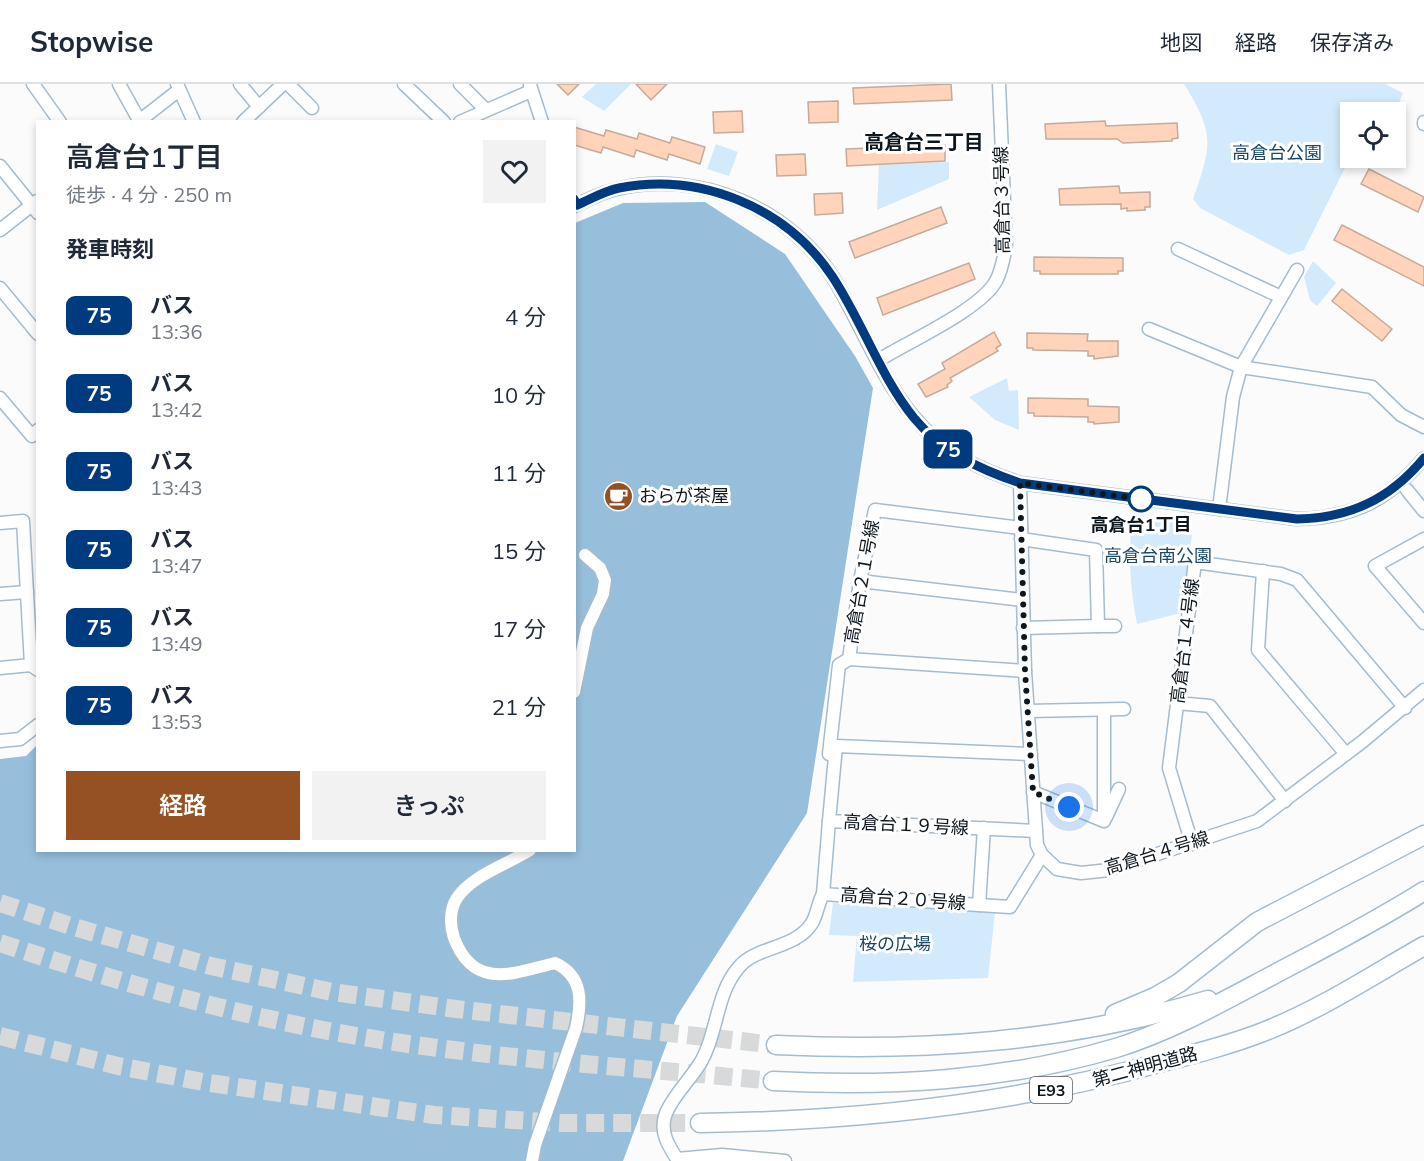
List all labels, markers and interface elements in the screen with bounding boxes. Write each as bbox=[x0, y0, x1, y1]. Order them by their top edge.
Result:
text: Stopwise bbox=[30, 24, 153, 59]
text: 地図 bbox=[1160, 29, 1202, 55]
text: 経路 bbox=[1235, 29, 1277, 55]
text: 保存済み bbox=[1310, 29, 1394, 55]
map controls bbox=[1340, 102, 1406, 168]
button: locate bbox=[1340, 102, 1406, 168]
district label: 高倉台三丁目 bbox=[864, 129, 984, 154]
text: 高倉台1丁目 bbox=[66, 139, 223, 174]
button: heart bbox=[483, 140, 546, 203]
park label: 高倉台公園 bbox=[1232, 141, 1322, 164]
street label: 高倉台３号線 bbox=[989, 146, 1014, 254]
text: 徒歩 · 4 分 · 250 m bbox=[66, 182, 232, 207]
text: 発車時刻 bbox=[66, 235, 154, 263]
text: バス bbox=[150, 291, 194, 319]
text: 75 bbox=[86, 302, 112, 328]
text: 4 分 bbox=[505, 303, 546, 331]
text: 13:36 bbox=[150, 319, 203, 344]
text: バス bbox=[150, 369, 194, 397]
text: 75 bbox=[86, 380, 112, 406]
text: 10 分 bbox=[492, 381, 546, 409]
text: 13:42 bbox=[150, 397, 203, 422]
line badge: 75 bbox=[921, 430, 975, 469]
text: 75 bbox=[935, 436, 961, 462]
text: バス bbox=[150, 447, 194, 475]
text: 75 bbox=[86, 458, 112, 484]
text: 11 分 bbox=[492, 459, 546, 487]
text: 13:43 bbox=[150, 475, 203, 500]
cafe icon: おらが茶屋 bbox=[602, 480, 634, 512]
place label: おらが茶屋 bbox=[639, 484, 729, 507]
marker: 高倉台1丁目 bbox=[1128, 486, 1154, 512]
place label: 高倉台1丁目 bbox=[1091, 513, 1191, 536]
street label: 高倉台２１号線 bbox=[839, 518, 884, 646]
text: バス bbox=[150, 525, 194, 553]
text: 75 bbox=[86, 536, 112, 562]
text: 15 分 bbox=[492, 537, 546, 565]
park label: 高倉台南公園 bbox=[1104, 544, 1212, 567]
text: 13:47 bbox=[150, 553, 203, 578]
street label: 高倉台１４号線 bbox=[1165, 577, 1204, 705]
text: バス bbox=[150, 603, 194, 631]
text: 75 bbox=[86, 614, 112, 640]
text: 17 分 bbox=[492, 615, 546, 643]
text: 13:49 bbox=[150, 631, 203, 656]
text: バス bbox=[150, 681, 194, 709]
text: 75 bbox=[86, 692, 112, 718]
text: 21 分 bbox=[492, 693, 546, 721]
text: 13:53 bbox=[150, 709, 203, 734]
button: 経路 bbox=[66, 771, 300, 840]
button: きっぷ bbox=[312, 771, 546, 840]
your location bbox=[1054, 792, 1084, 822]
street label: 高倉台１９号線 bbox=[843, 810, 970, 839]
street label: 高倉台４号線 bbox=[1102, 826, 1212, 879]
street label: 高倉台２０号線 bbox=[839, 883, 967, 914]
park label: 桜の広場 bbox=[859, 932, 931, 955]
street label: 第二神明道路 bbox=[1090, 1041, 1200, 1092]
road number: E93 bbox=[1030, 1077, 1072, 1103]

